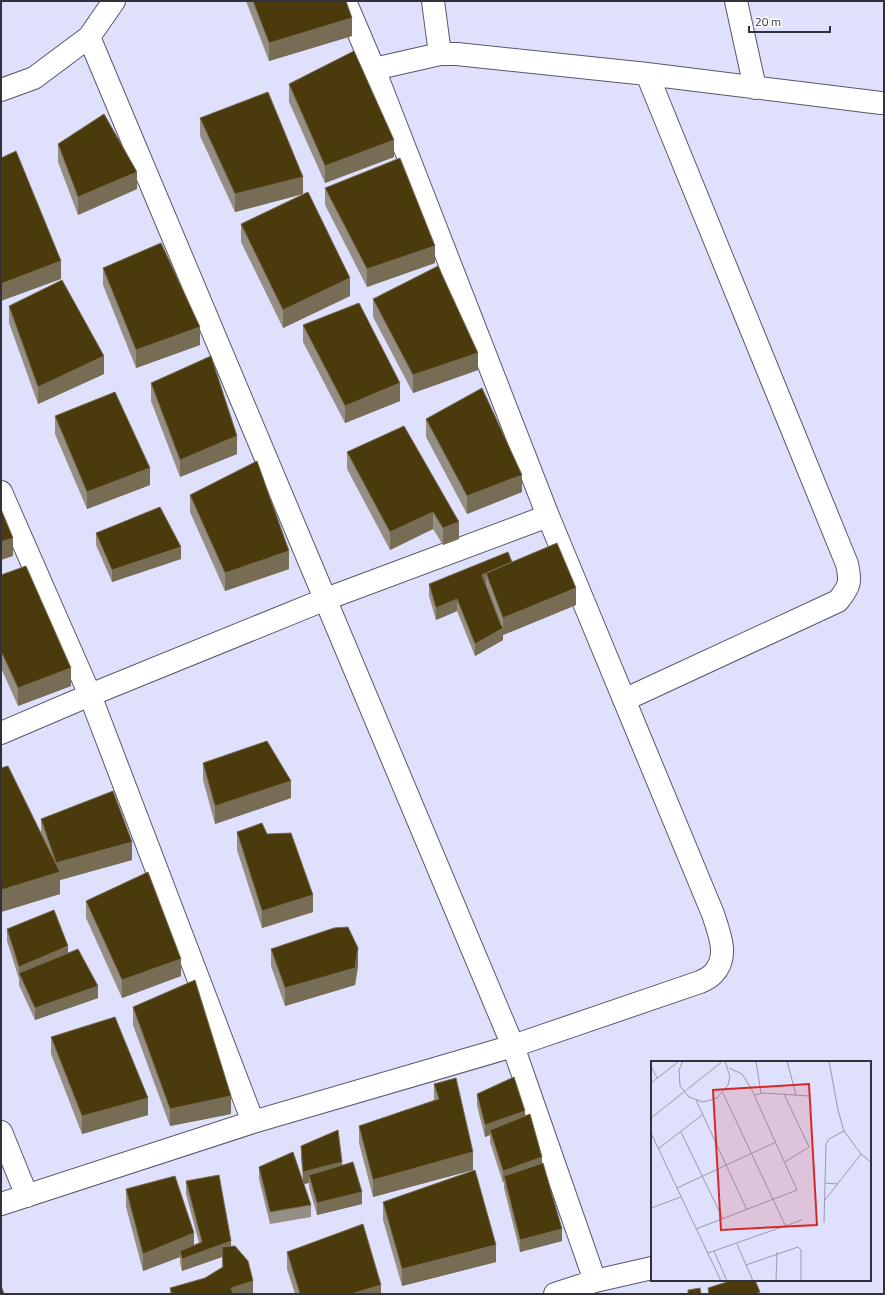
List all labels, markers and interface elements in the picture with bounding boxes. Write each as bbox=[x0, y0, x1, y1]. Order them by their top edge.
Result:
scale bar bbox=[749, 8, 830, 34]
text: 20 m bbox=[755, 12, 781, 31]
inset map bbox=[651, 1061, 871, 1281]

